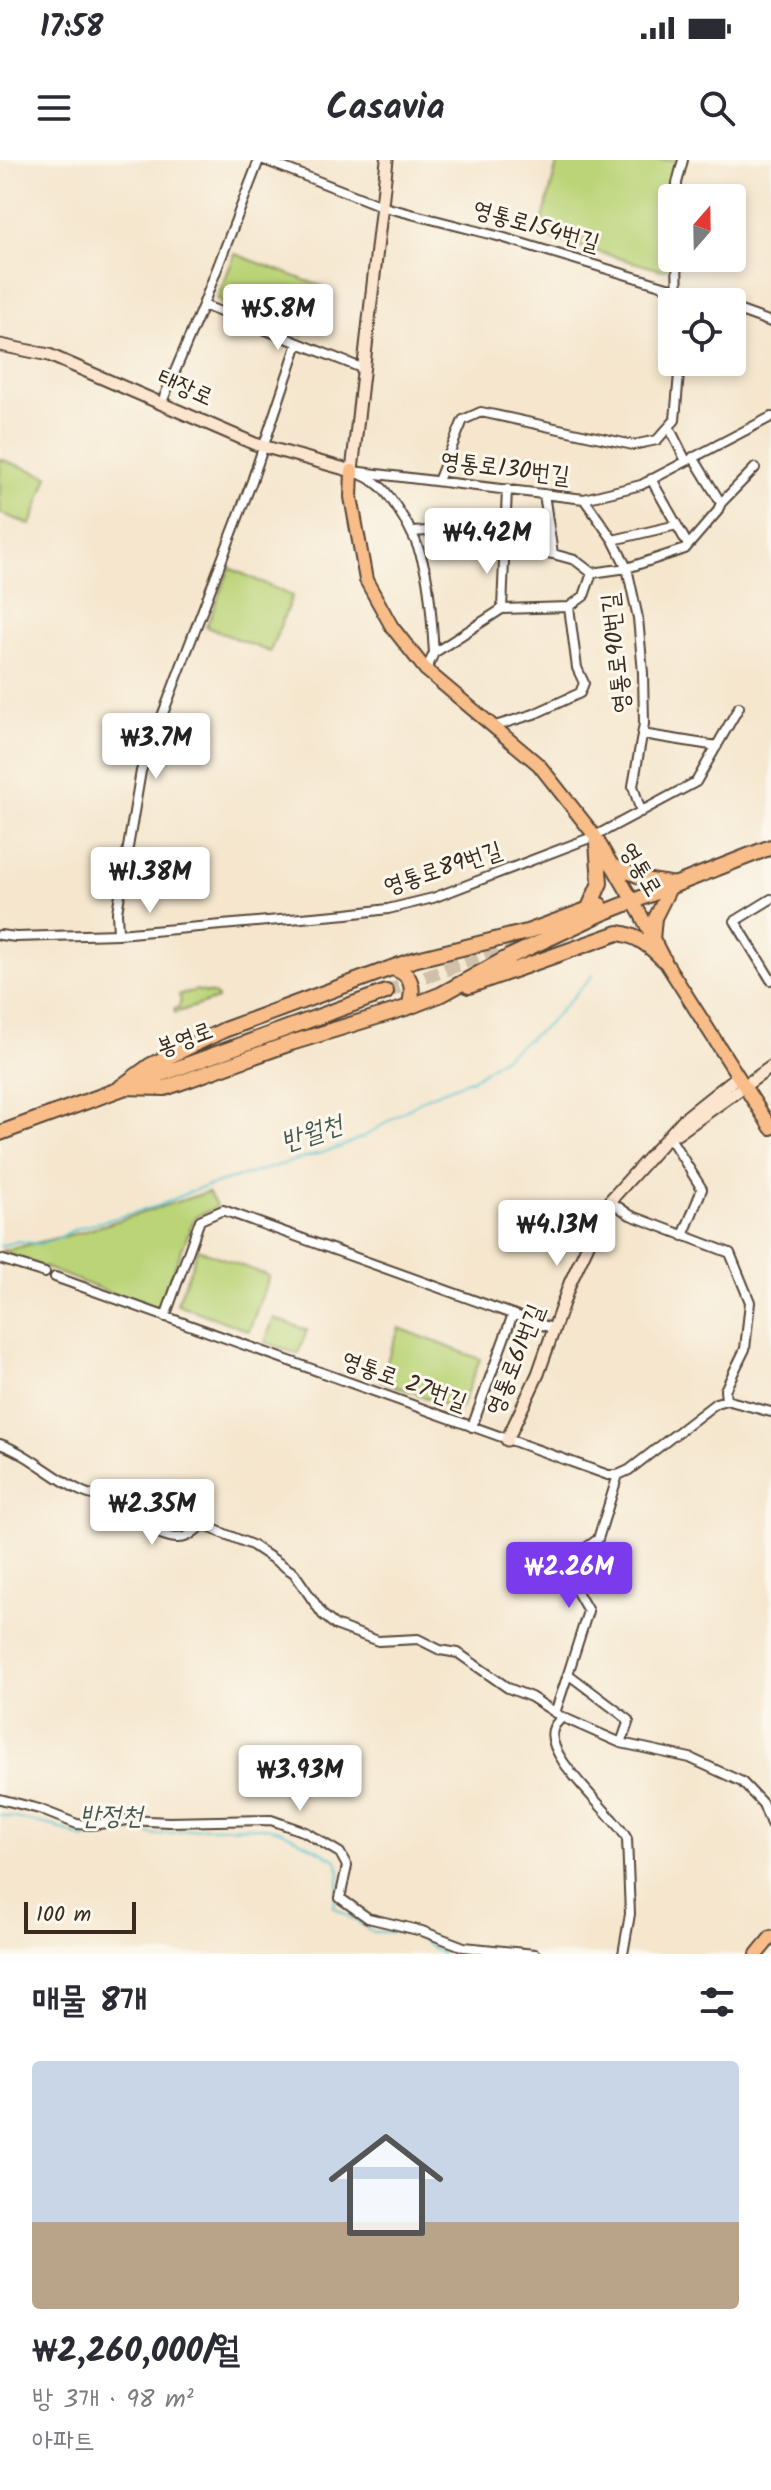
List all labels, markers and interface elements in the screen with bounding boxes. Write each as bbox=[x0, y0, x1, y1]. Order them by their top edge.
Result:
text: 17:58 bbox=[40, 4, 103, 52]
text: Casavia bbox=[326, 80, 445, 137]
icon: menu bbox=[32, 86, 76, 130]
icon: search bbox=[695, 86, 739, 130]
north arrow bbox=[658, 184, 746, 272]
map controls bbox=[658, 184, 746, 376]
street label: 영통로154번길 bbox=[468, 190, 604, 264]
pin: ₩5.8M bbox=[222, 284, 334, 352]
button: locate bbox=[658, 288, 746, 376]
text: ₩5.8M bbox=[241, 289, 315, 331]
street label: 태장로 bbox=[151, 358, 219, 418]
street label: 영통로130번길 bbox=[438, 442, 572, 496]
pin: ₩4.42M bbox=[422, 508, 552, 576]
text: ₩4.42M bbox=[443, 513, 531, 555]
street label: 영통로90번길 bbox=[591, 591, 643, 715]
pin: ₩3.7M bbox=[100, 713, 212, 781]
text: ₩3.7M bbox=[120, 718, 192, 760]
street label: 영통로89번길 bbox=[379, 831, 507, 907]
street label: 영통로 bbox=[608, 835, 672, 905]
pin: ₩1.38M bbox=[85, 847, 215, 915]
text: ₩1.38M bbox=[109, 852, 191, 894]
street label: 봉영로 bbox=[151, 1012, 219, 1068]
water label: 반월천 bbox=[276, 1103, 351, 1164]
pin: ₩4.13M bbox=[492, 1200, 622, 1268]
text: ₩4.13M bbox=[516, 1205, 598, 1247]
street label: 영통로61번길 bbox=[476, 1298, 556, 1422]
street label: 영통로 27번길 bbox=[336, 1341, 472, 1423]
pin: ₩2.35M bbox=[87, 1479, 217, 1547]
text: ₩2.35M bbox=[108, 1484, 196, 1526]
pin: ₩2.26M bbox=[504, 1542, 634, 1610]
text: ₩2.26M bbox=[524, 1547, 614, 1589]
pin: ₩3.93M bbox=[235, 1745, 365, 1813]
text: ₩3.93M bbox=[257, 1750, 343, 1792]
water label: 반정천 bbox=[80, 1796, 145, 1838]
scale bar bbox=[24, 1898, 136, 1934]
text: 100 m bbox=[36, 1898, 91, 1933]
text: 매물 8개 bbox=[32, 1975, 147, 2029]
icon: filters bbox=[695, 1980, 739, 2024]
icon: home bbox=[314, 2113, 458, 2257]
text: ₩2,260,000/월 bbox=[32, 2325, 240, 2379]
text: 방 3개 · 98 m² bbox=[32, 2379, 194, 2421]
text: 아파트 bbox=[32, 2421, 95, 2463]

